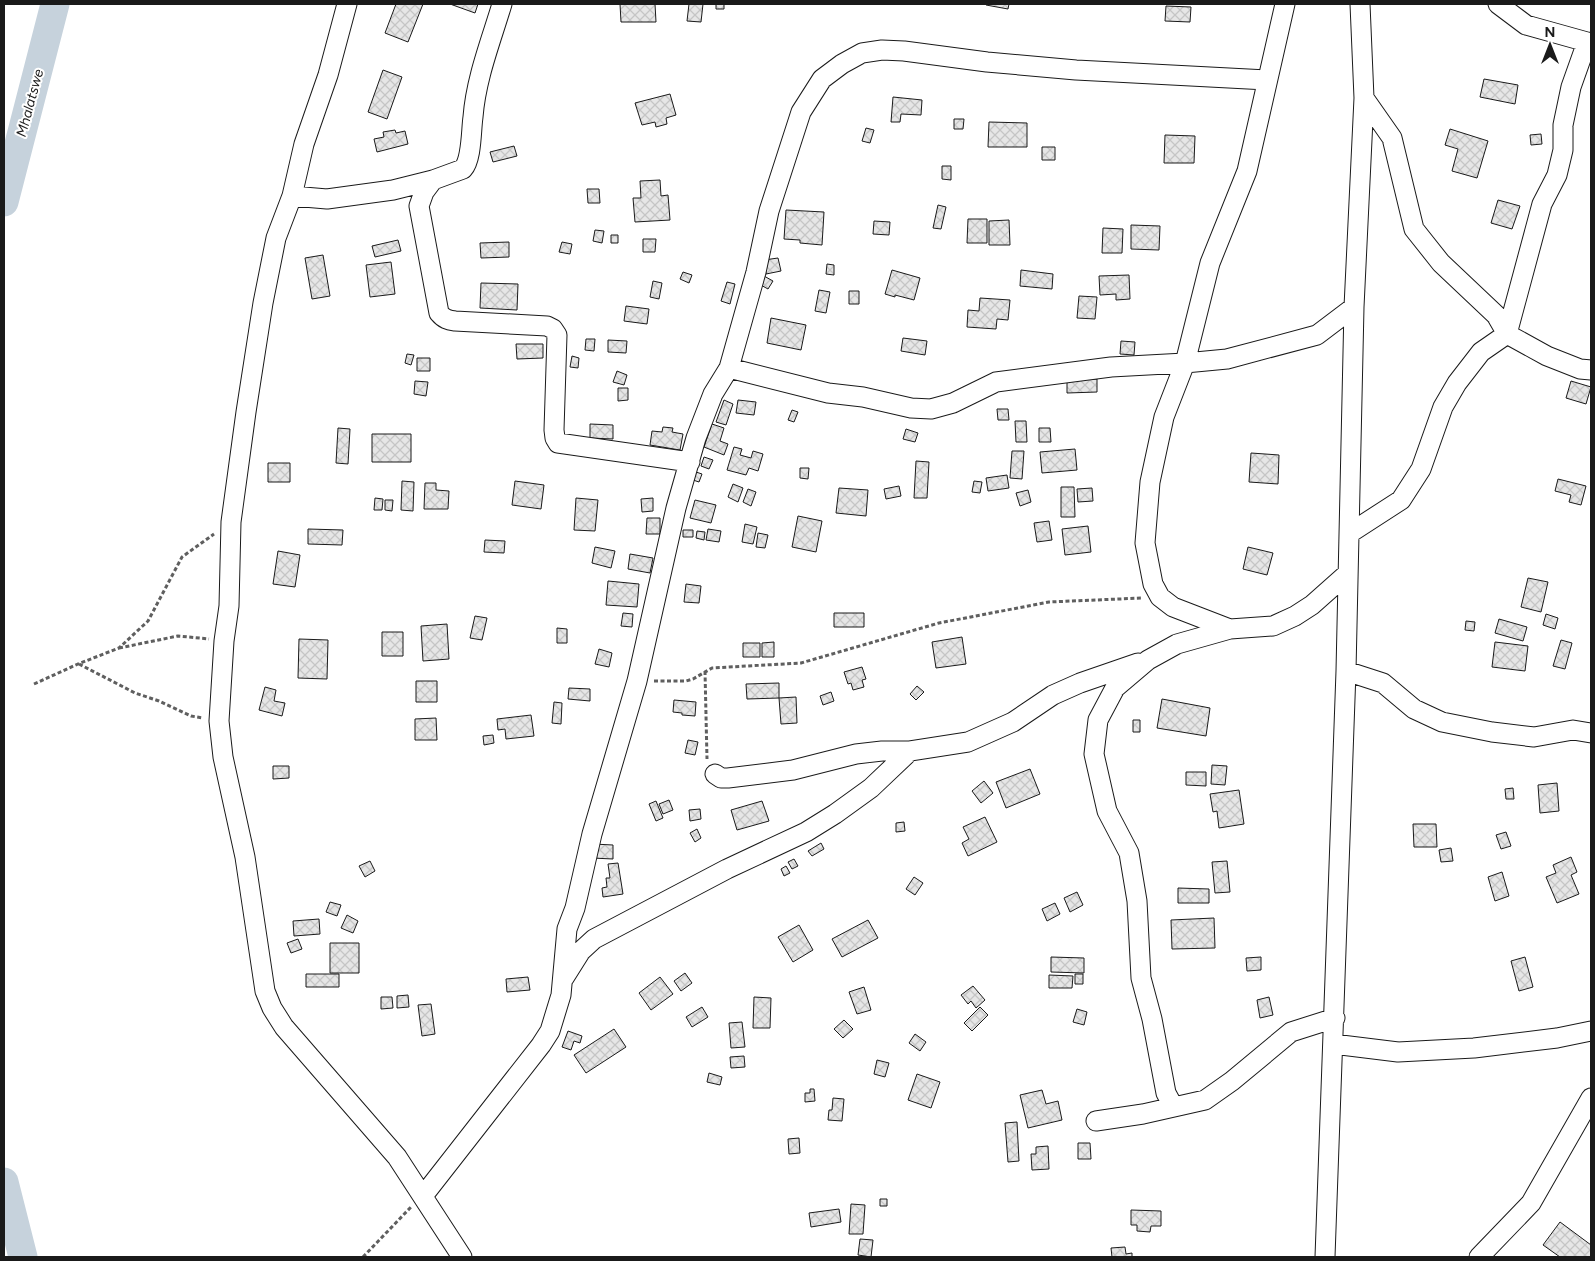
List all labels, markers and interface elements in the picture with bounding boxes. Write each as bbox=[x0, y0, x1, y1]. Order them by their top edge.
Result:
north arrow bbox=[1525, 20, 1575, 70]
text: N bbox=[1545, 24, 1555, 41]
water label: Mhalatswe bbox=[13, 67, 47, 139]

